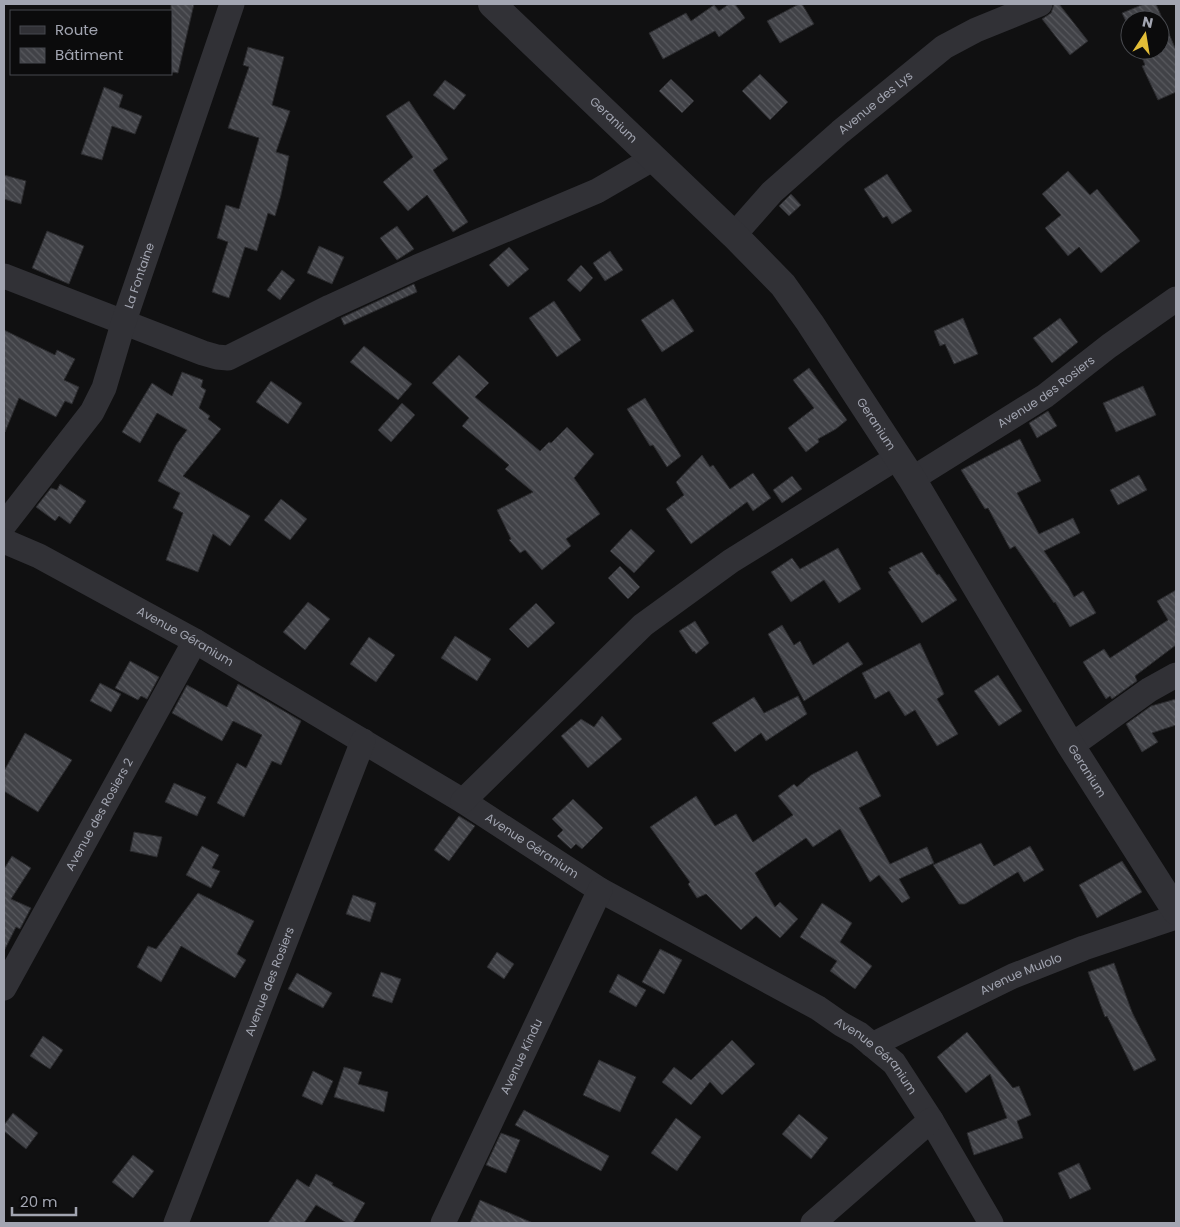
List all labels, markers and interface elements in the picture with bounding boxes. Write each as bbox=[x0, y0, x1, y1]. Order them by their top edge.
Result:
legend bbox=[10, 10, 172, 75]
north arrow bbox=[1120, 10, 1170, 60]
text: N bbox=[1140, 11, 1155, 33]
text: Route bbox=[55, 19, 98, 40]
text: Bâtiment bbox=[55, 44, 123, 65]
street label: Avenue des Lys bbox=[834, 67, 916, 138]
street label: Geranium bbox=[586, 93, 641, 147]
street label: La Fontaine bbox=[120, 240, 158, 311]
street label: Avenue des Rosiers bbox=[994, 351, 1098, 432]
street label: Geranium bbox=[853, 394, 900, 454]
street label: Avenue Géranium bbox=[134, 602, 237, 670]
street label: Geranium bbox=[1064, 741, 1111, 801]
street label: Avenue des Rosiers 2 bbox=[61, 755, 137, 874]
street label: Avenue Géranium bbox=[482, 809, 582, 882]
street label: Avenue des Rosiers bbox=[240, 924, 298, 1038]
street label: Avenue Mulolo bbox=[977, 948, 1064, 999]
street label: Avenue Géranium bbox=[831, 1013, 921, 1098]
street label: Avenue Kindu bbox=[496, 1016, 546, 1097]
scale bar bbox=[12, 1184, 76, 1216]
text: 20 m bbox=[20, 1191, 58, 1212]

